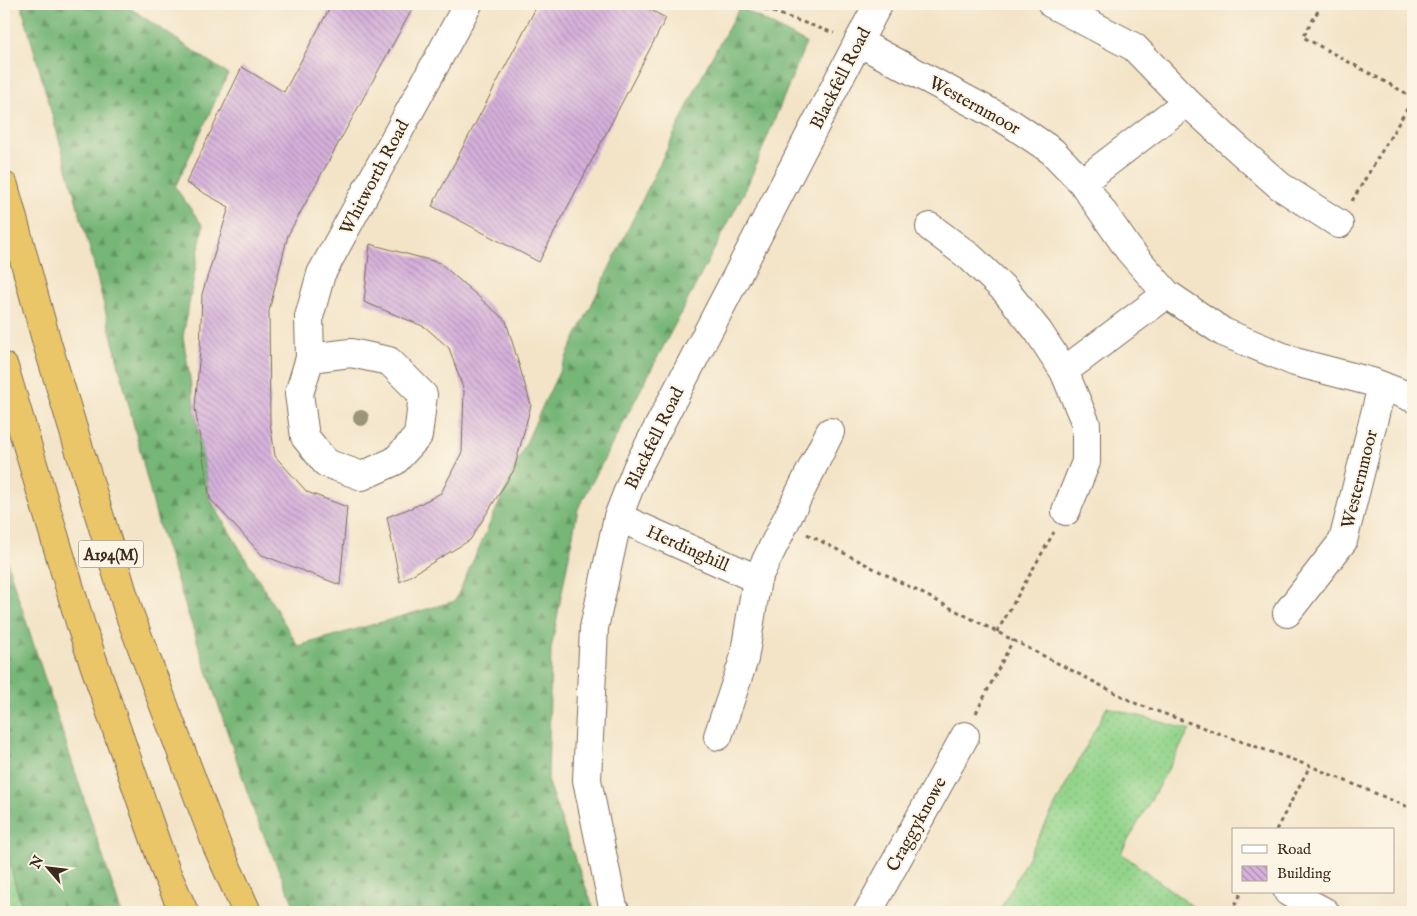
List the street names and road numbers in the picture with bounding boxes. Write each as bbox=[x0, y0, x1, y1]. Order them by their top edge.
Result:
street label: Blackfell Road bbox=[806, 24, 877, 133]
street label: Westernmoor bbox=[924, 72, 1024, 141]
street label: Whitworth Road bbox=[335, 116, 415, 239]
street label: Blackfell Road bbox=[621, 383, 690, 494]
street label: Westernmoor bbox=[1337, 427, 1384, 531]
street label: Herdinghill bbox=[642, 521, 732, 578]
road number: A194(M) bbox=[78, 540, 144, 568]
street label: Craggyknowe bbox=[882, 773, 953, 876]

